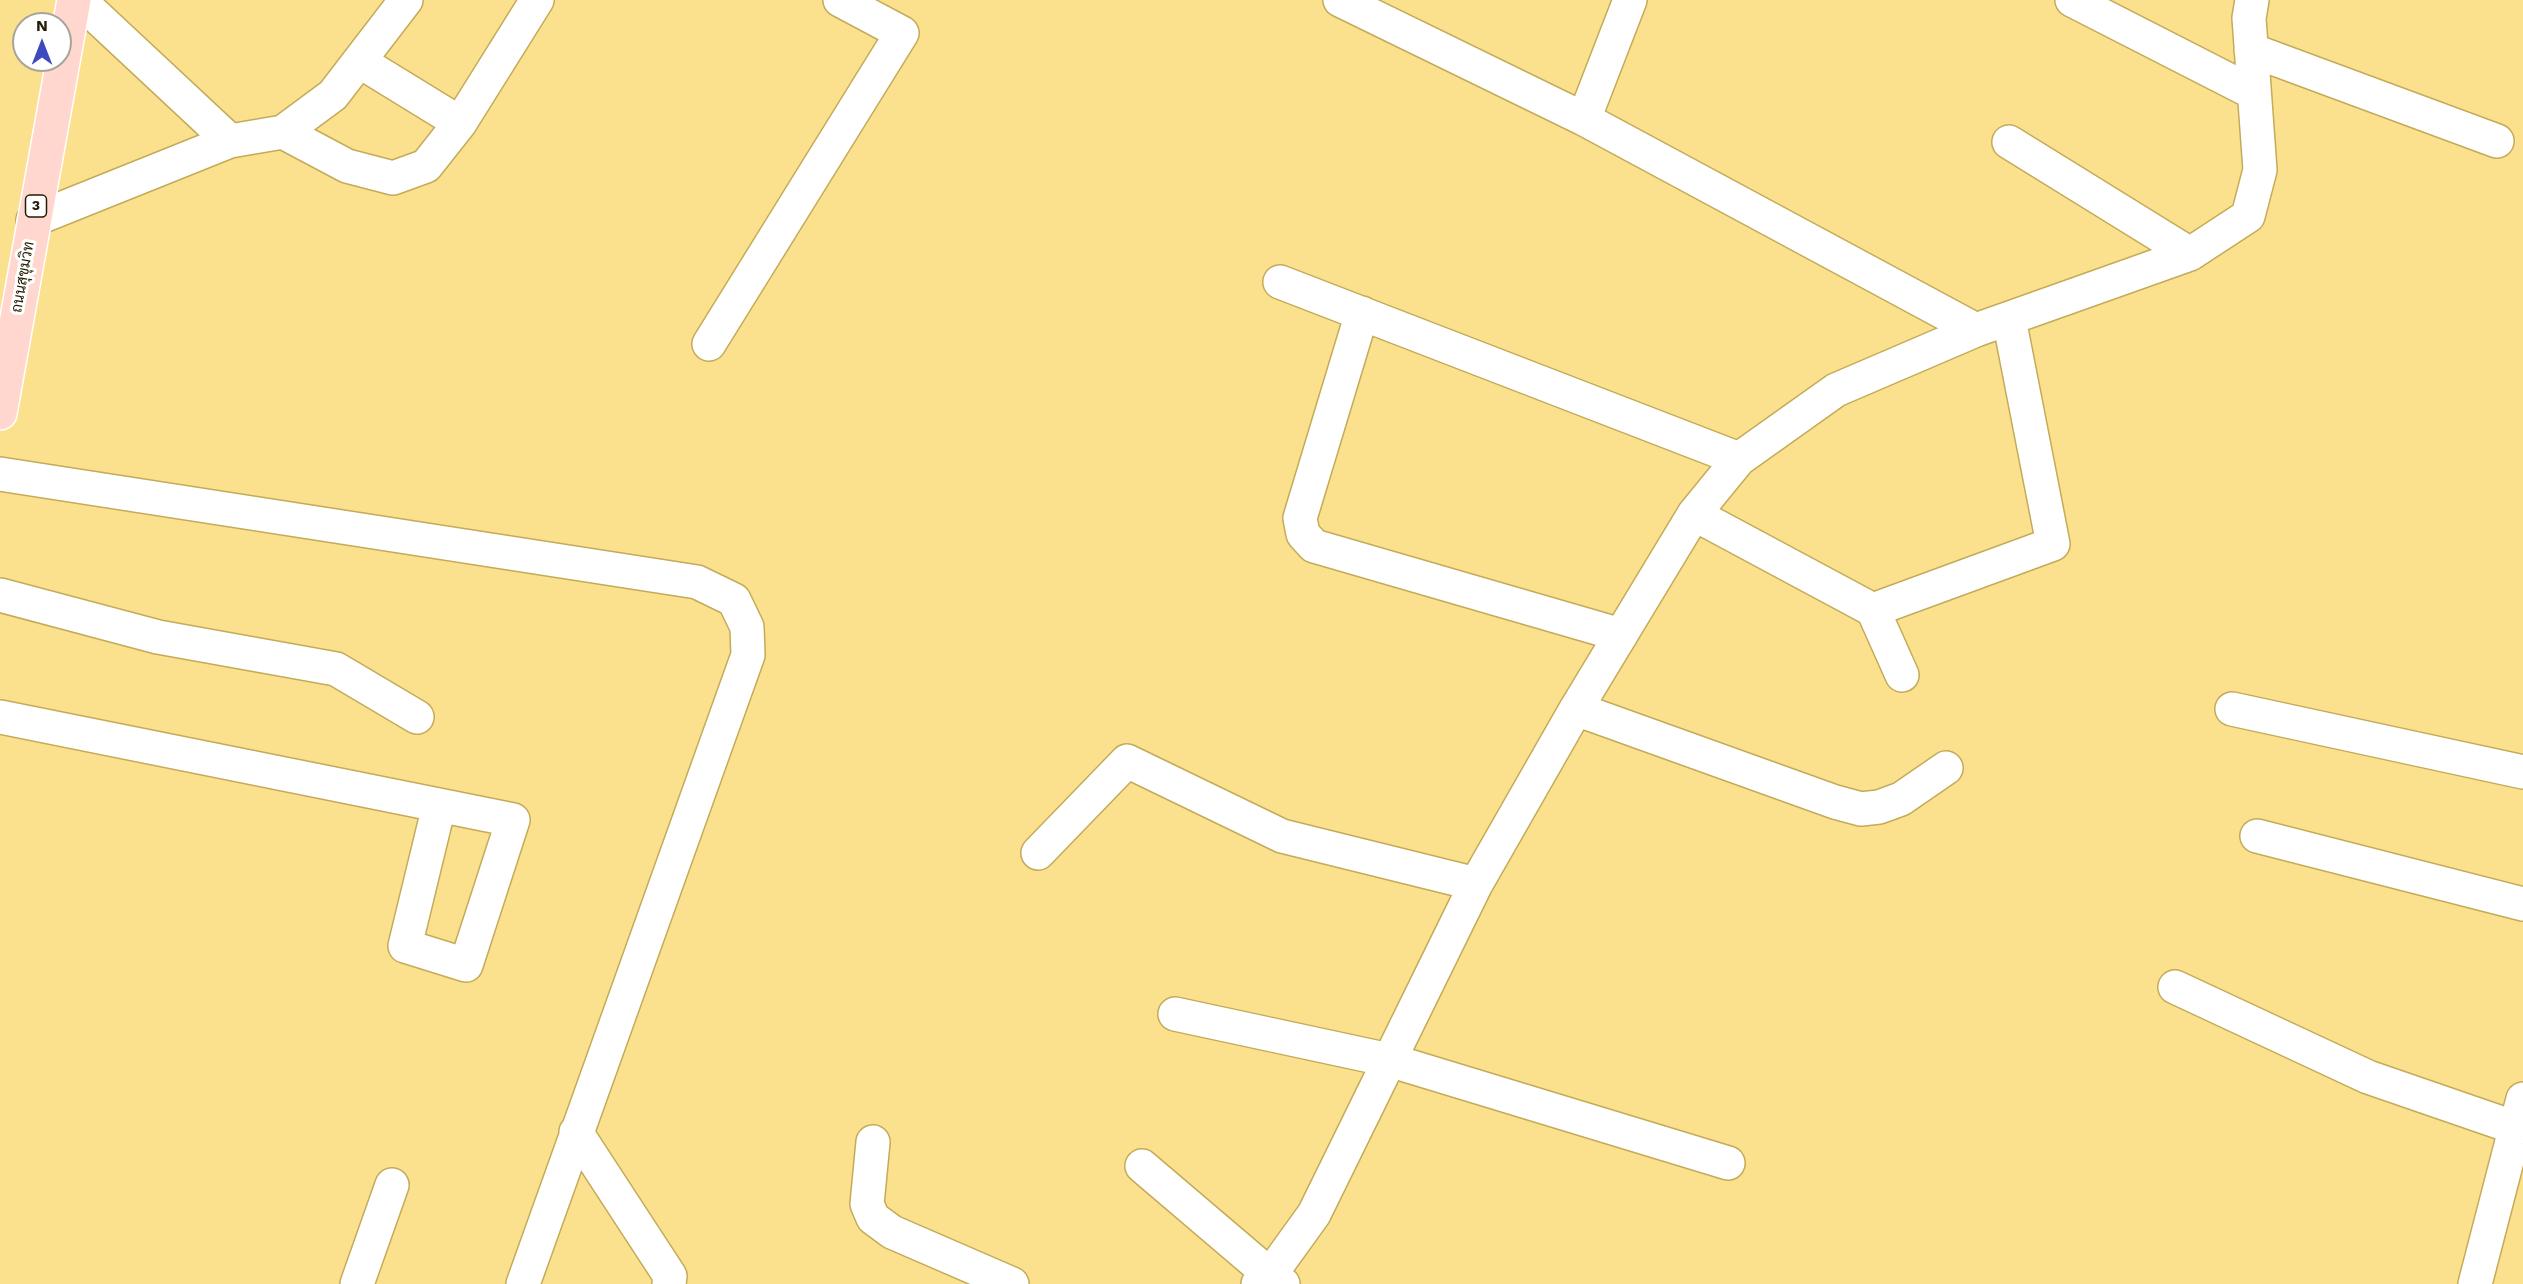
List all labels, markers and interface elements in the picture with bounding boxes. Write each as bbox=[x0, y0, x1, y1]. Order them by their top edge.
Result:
north arrow bbox=[12, 12, 72, 72]
text: N bbox=[36, 16, 48, 35]
road number: 3 bbox=[26, 195, 46, 217]
street label: ถนนสุขุมวิท bbox=[8, 240, 38, 314]

